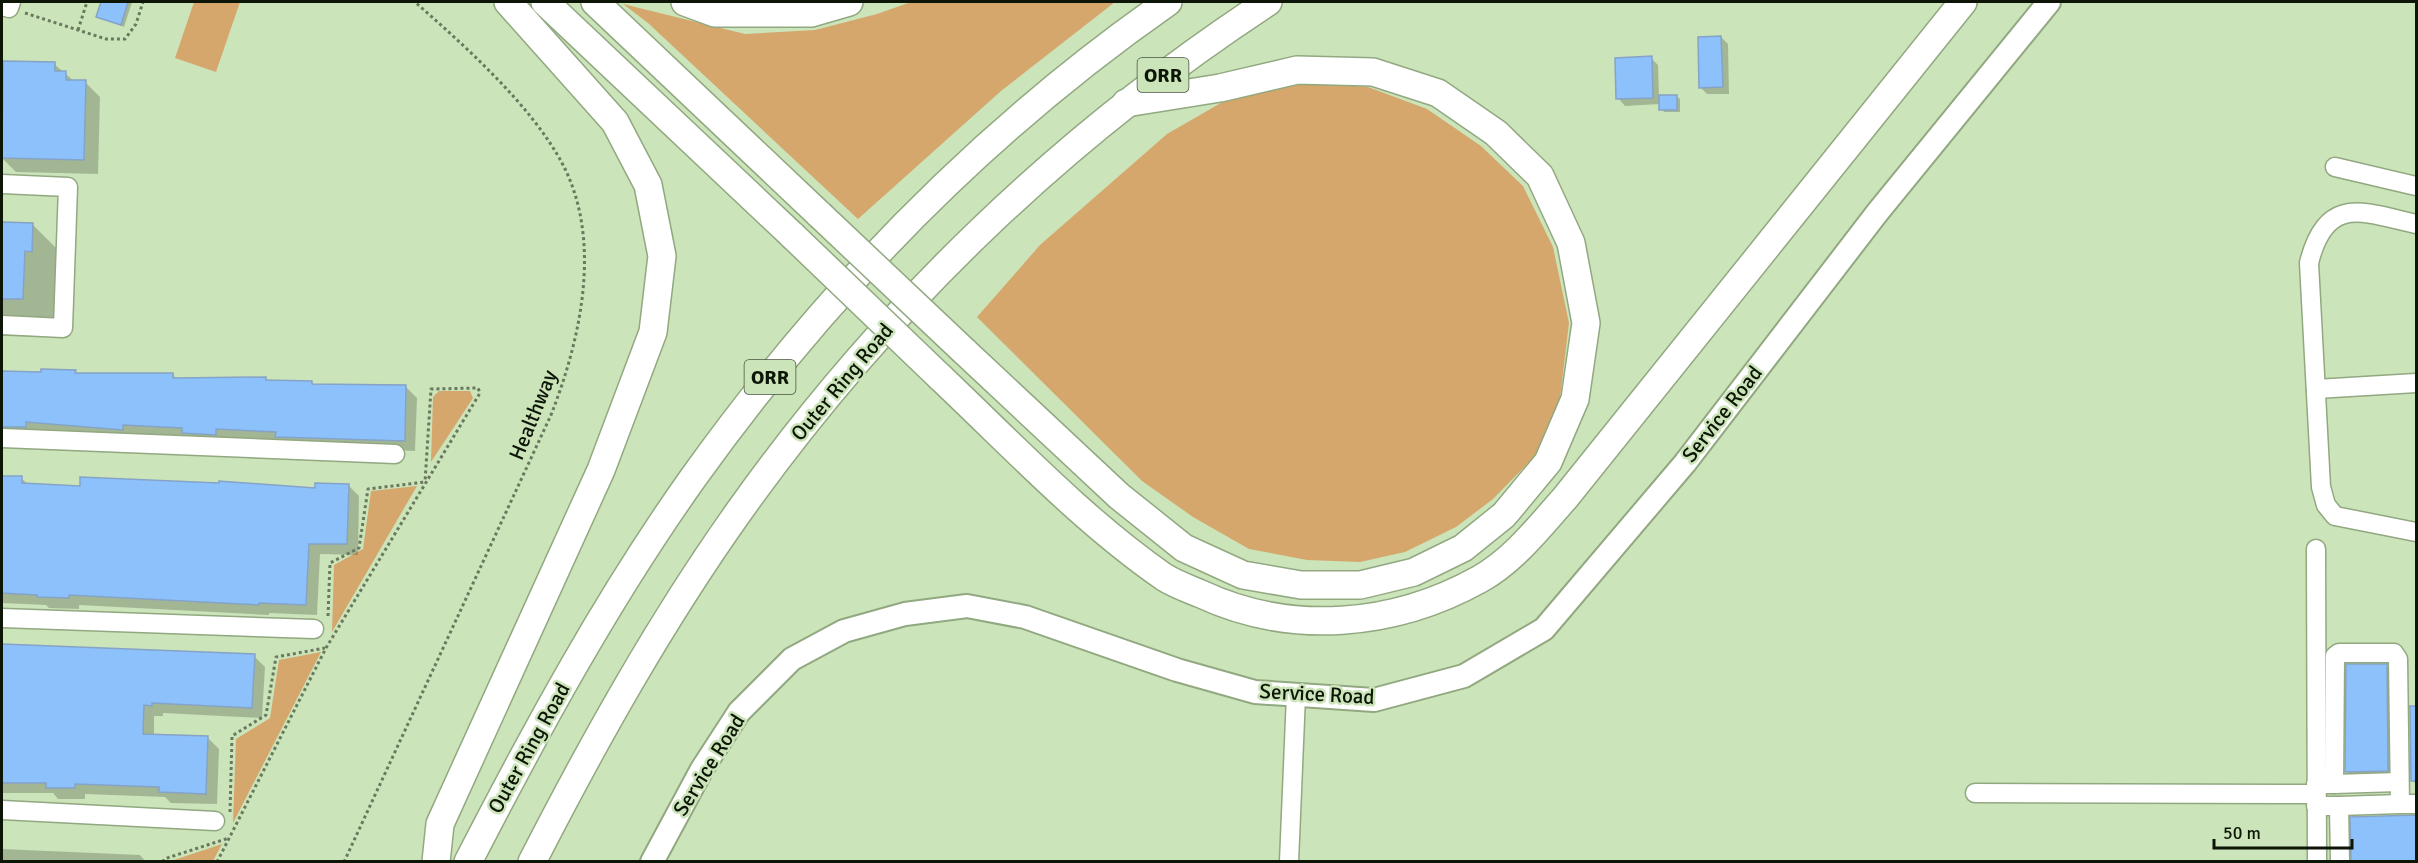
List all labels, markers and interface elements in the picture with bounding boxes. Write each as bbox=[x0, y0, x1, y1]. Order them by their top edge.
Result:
road number: ORR bbox=[1138, 58, 1188, 92]
street label: Outer Ring Road bbox=[785, 318, 899, 446]
road number: ORR bbox=[744, 360, 796, 394]
street label: Service Road bbox=[1676, 361, 1768, 467]
street label: Healthway bbox=[503, 366, 563, 464]
street label: Outer Ring Road bbox=[482, 678, 576, 818]
street label: Service Road bbox=[1259, 678, 1375, 710]
street label: Service Road bbox=[667, 709, 751, 821]
scale bar bbox=[2214, 812, 2352, 850]
text: 50 m bbox=[2223, 822, 2261, 844]

